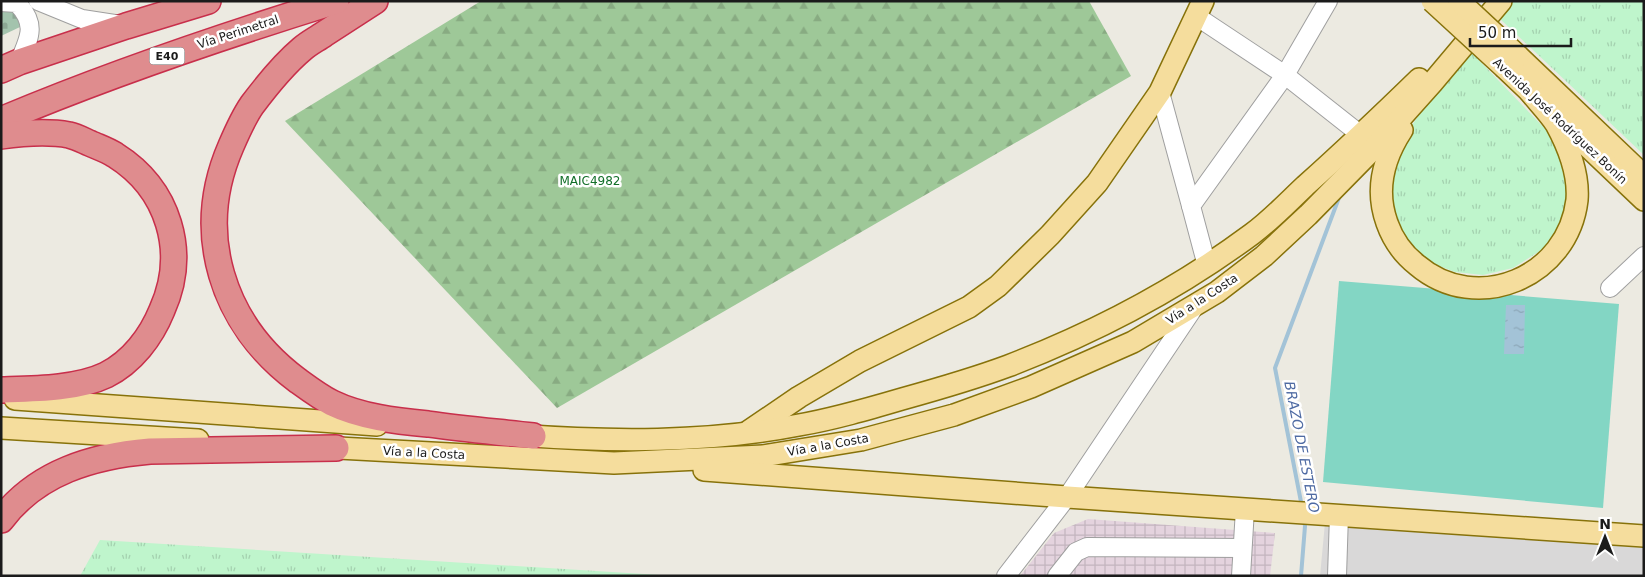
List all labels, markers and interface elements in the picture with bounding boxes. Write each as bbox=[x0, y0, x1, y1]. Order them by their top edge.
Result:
street label: Vía Perimetral bbox=[196, 12, 280, 52]
scale bar bbox=[1470, 15, 1571, 47]
text: 50 m bbox=[1478, 24, 1516, 42]
road number: E40 bbox=[150, 48, 184, 64]
street label: Avenida José Rodríguez Bonín bbox=[1490, 55, 1630, 187]
park label: MAIC4982 bbox=[559, 174, 621, 188]
street label: Vía a la Costa bbox=[1164, 271, 1240, 327]
water label: BRAZO DE ESTERO bbox=[1281, 380, 1323, 514]
street label: Vía a la Costa bbox=[786, 431, 870, 459]
street label: Vía a la Costa bbox=[382, 444, 466, 462]
north arrow bbox=[1580, 512, 1630, 562]
text: N bbox=[1599, 516, 1611, 532]

